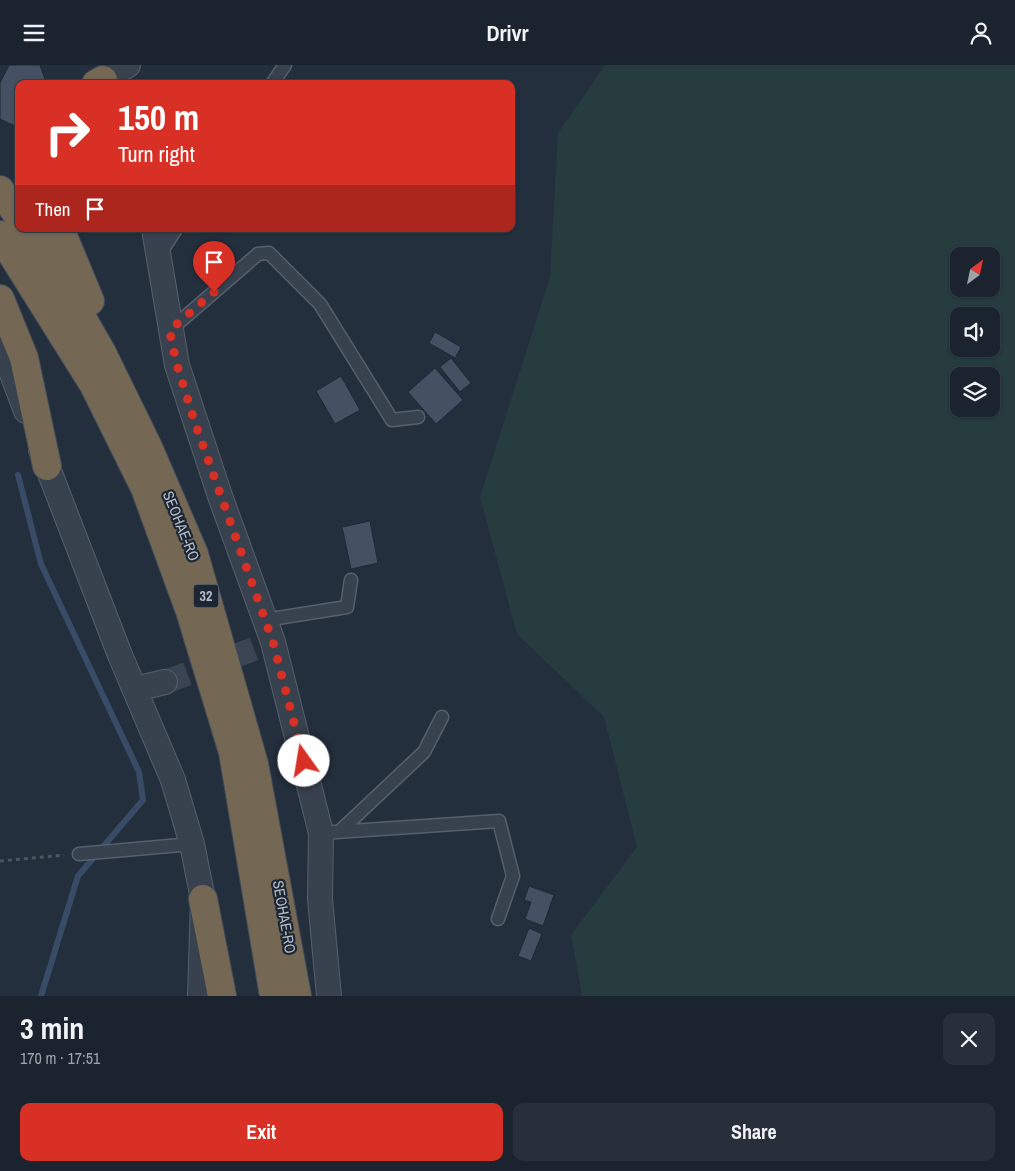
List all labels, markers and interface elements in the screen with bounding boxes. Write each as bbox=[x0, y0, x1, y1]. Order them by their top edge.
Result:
text: Drivr bbox=[486, 18, 529, 48]
icon: menu bbox=[20, 19, 48, 47]
icon: person bbox=[967, 19, 995, 47]
text: 150 m bbox=[118, 94, 199, 141]
icon: right bbox=[35, 100, 100, 165]
text: Turn right bbox=[118, 139, 195, 169]
icon: arrive bbox=[81, 195, 109, 223]
text: Then bbox=[35, 196, 71, 222]
pin bbox=[193, 241, 235, 292]
north arrow bbox=[950, 247, 1000, 297]
map controls bbox=[950, 247, 1000, 417]
icon: arrive bbox=[200, 248, 228, 276]
button: sound bbox=[950, 307, 1000, 357]
button: layers bbox=[950, 367, 1000, 417]
street label: SEOHAE-RO bbox=[158, 488, 205, 564]
road number: 32 bbox=[194, 585, 218, 607]
position arrow bbox=[277, 734, 329, 786]
street label: SEOHAE-RO bbox=[268, 879, 301, 955]
text: 3 min bbox=[20, 1008, 84, 1048]
button: close bbox=[943, 1013, 995, 1065]
text: 170 m · 17:51 bbox=[20, 1047, 100, 1069]
button: Exit bbox=[20, 1103, 503, 1161]
button: Share bbox=[513, 1103, 995, 1161]

